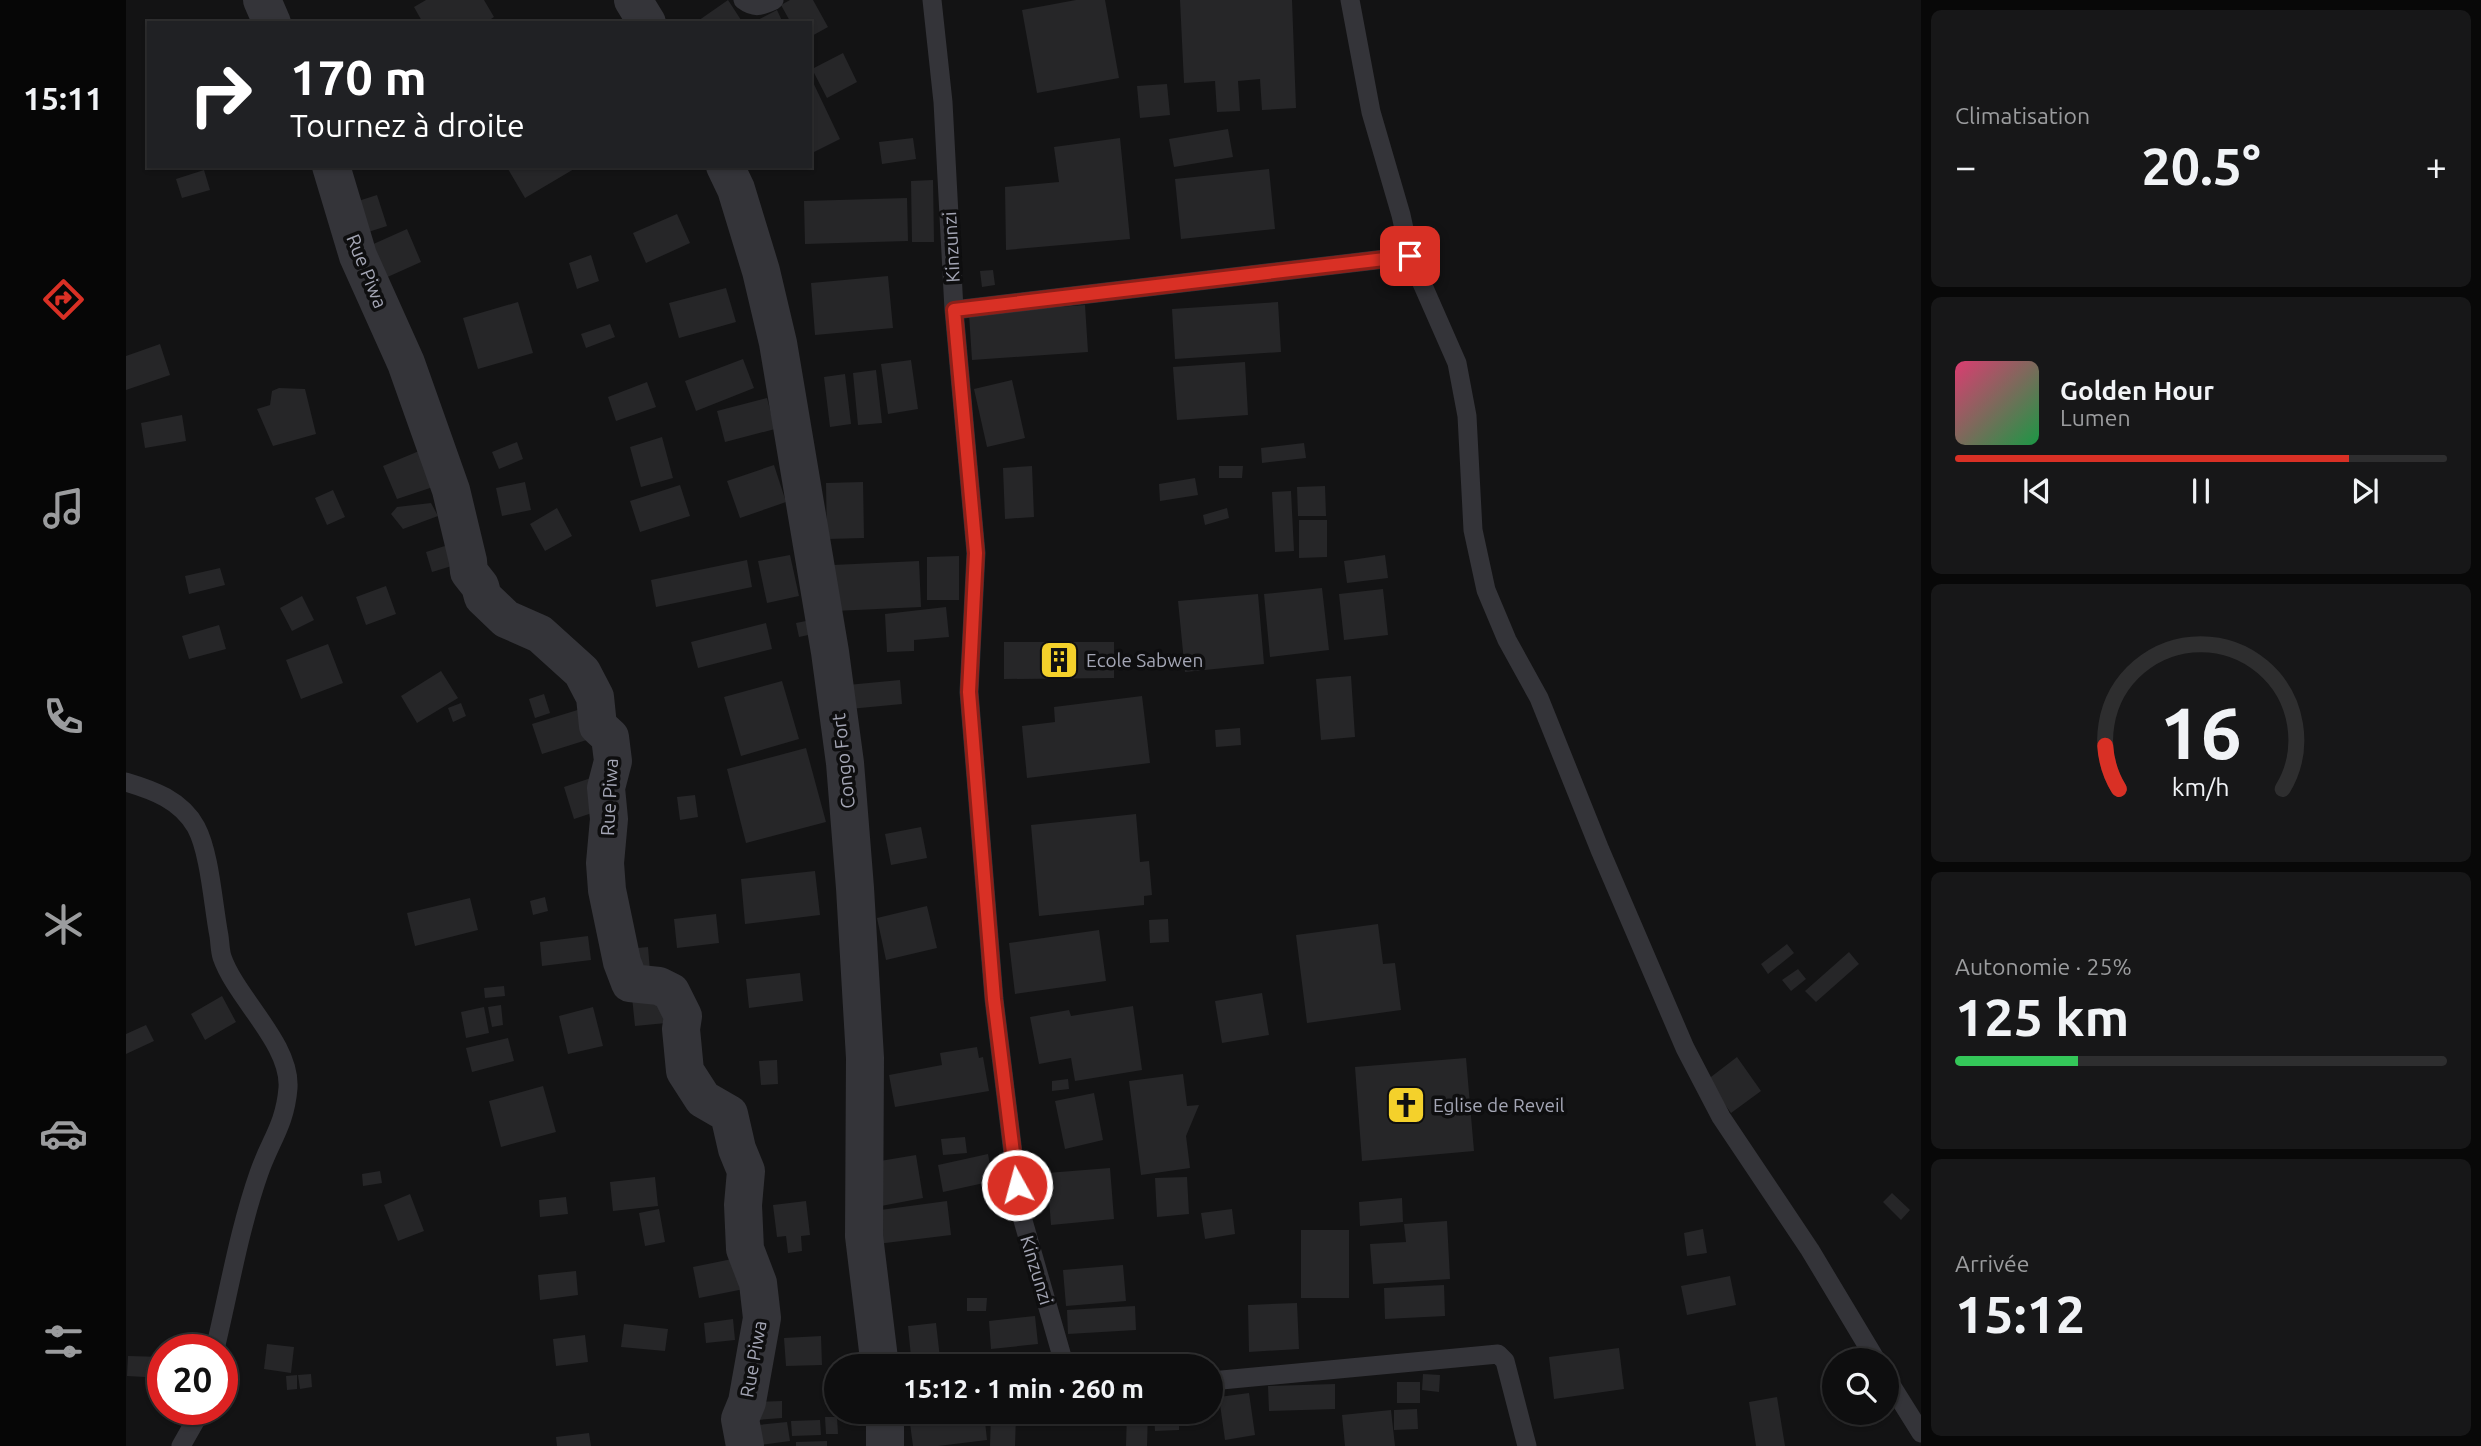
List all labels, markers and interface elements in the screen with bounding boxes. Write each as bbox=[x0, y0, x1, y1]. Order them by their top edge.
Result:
icon: right bbox=[175, 49, 266, 140]
text: 170 m bbox=[290, 49, 427, 104]
text: 15:11 bbox=[23, 80, 103, 116]
text: Climatisation bbox=[1955, 103, 2090, 128]
text: Tournez à droite bbox=[290, 107, 525, 143]
text: 20.5° bbox=[2141, 137, 2261, 195]
text: − bbox=[1955, 145, 1976, 187]
text: + bbox=[2426, 145, 2447, 187]
street label: Kinzunzi bbox=[938, 211, 964, 283]
pin bbox=[1380, 226, 1440, 286]
street label: Rue Piwa bbox=[342, 231, 392, 311]
icon: arrive bbox=[1391, 237, 1429, 275]
icon: directions bbox=[39, 275, 88, 324]
text: Golden Hour bbox=[2060, 376, 2214, 405]
text: Lumen bbox=[2060, 405, 2131, 430]
icon: previous bbox=[2018, 472, 2056, 510]
icon: pause bbox=[2182, 472, 2220, 510]
icon: next bbox=[2346, 472, 2384, 510]
icon: music bbox=[39, 484, 88, 533]
building icon: Ecole Sabwen bbox=[1038, 639, 1080, 681]
place label: Ecole Sabwen bbox=[1086, 649, 1203, 671]
text: 16 bbox=[2160, 691, 2242, 773]
icon: phone bbox=[39, 692, 88, 741]
street label: Congo Fort bbox=[827, 712, 859, 810]
street label: Rue Piwa bbox=[596, 757, 622, 837]
text: km/h bbox=[2172, 773, 2230, 801]
icon: climate bbox=[39, 900, 88, 949]
text: Autonomie · 25% bbox=[1955, 954, 2132, 979]
text: 125 km bbox=[1955, 988, 2129, 1046]
church icon: Eglise de Reveil bbox=[1385, 1084, 1427, 1126]
place label: Eglise de Reveil bbox=[1433, 1094, 1565, 1116]
icon: car bbox=[39, 1109, 88, 1158]
position arrow bbox=[980, 1148, 1054, 1222]
street label: Kinzunzi bbox=[1016, 1233, 1058, 1307]
text: Arrivée bbox=[1955, 1251, 2030, 1276]
text: 15:12 bbox=[1955, 1285, 2085, 1343]
icon: filters bbox=[39, 1317, 88, 1366]
street label: Rue Piwa bbox=[735, 1319, 771, 1399]
speed limit sign: 20 bbox=[147, 1334, 238, 1425]
map controls bbox=[1822, 1348, 1899, 1425]
button: search bbox=[1822, 1348, 1899, 1425]
text: 15:12 · 1 min · 260 m bbox=[903, 1374, 1144, 1403]

